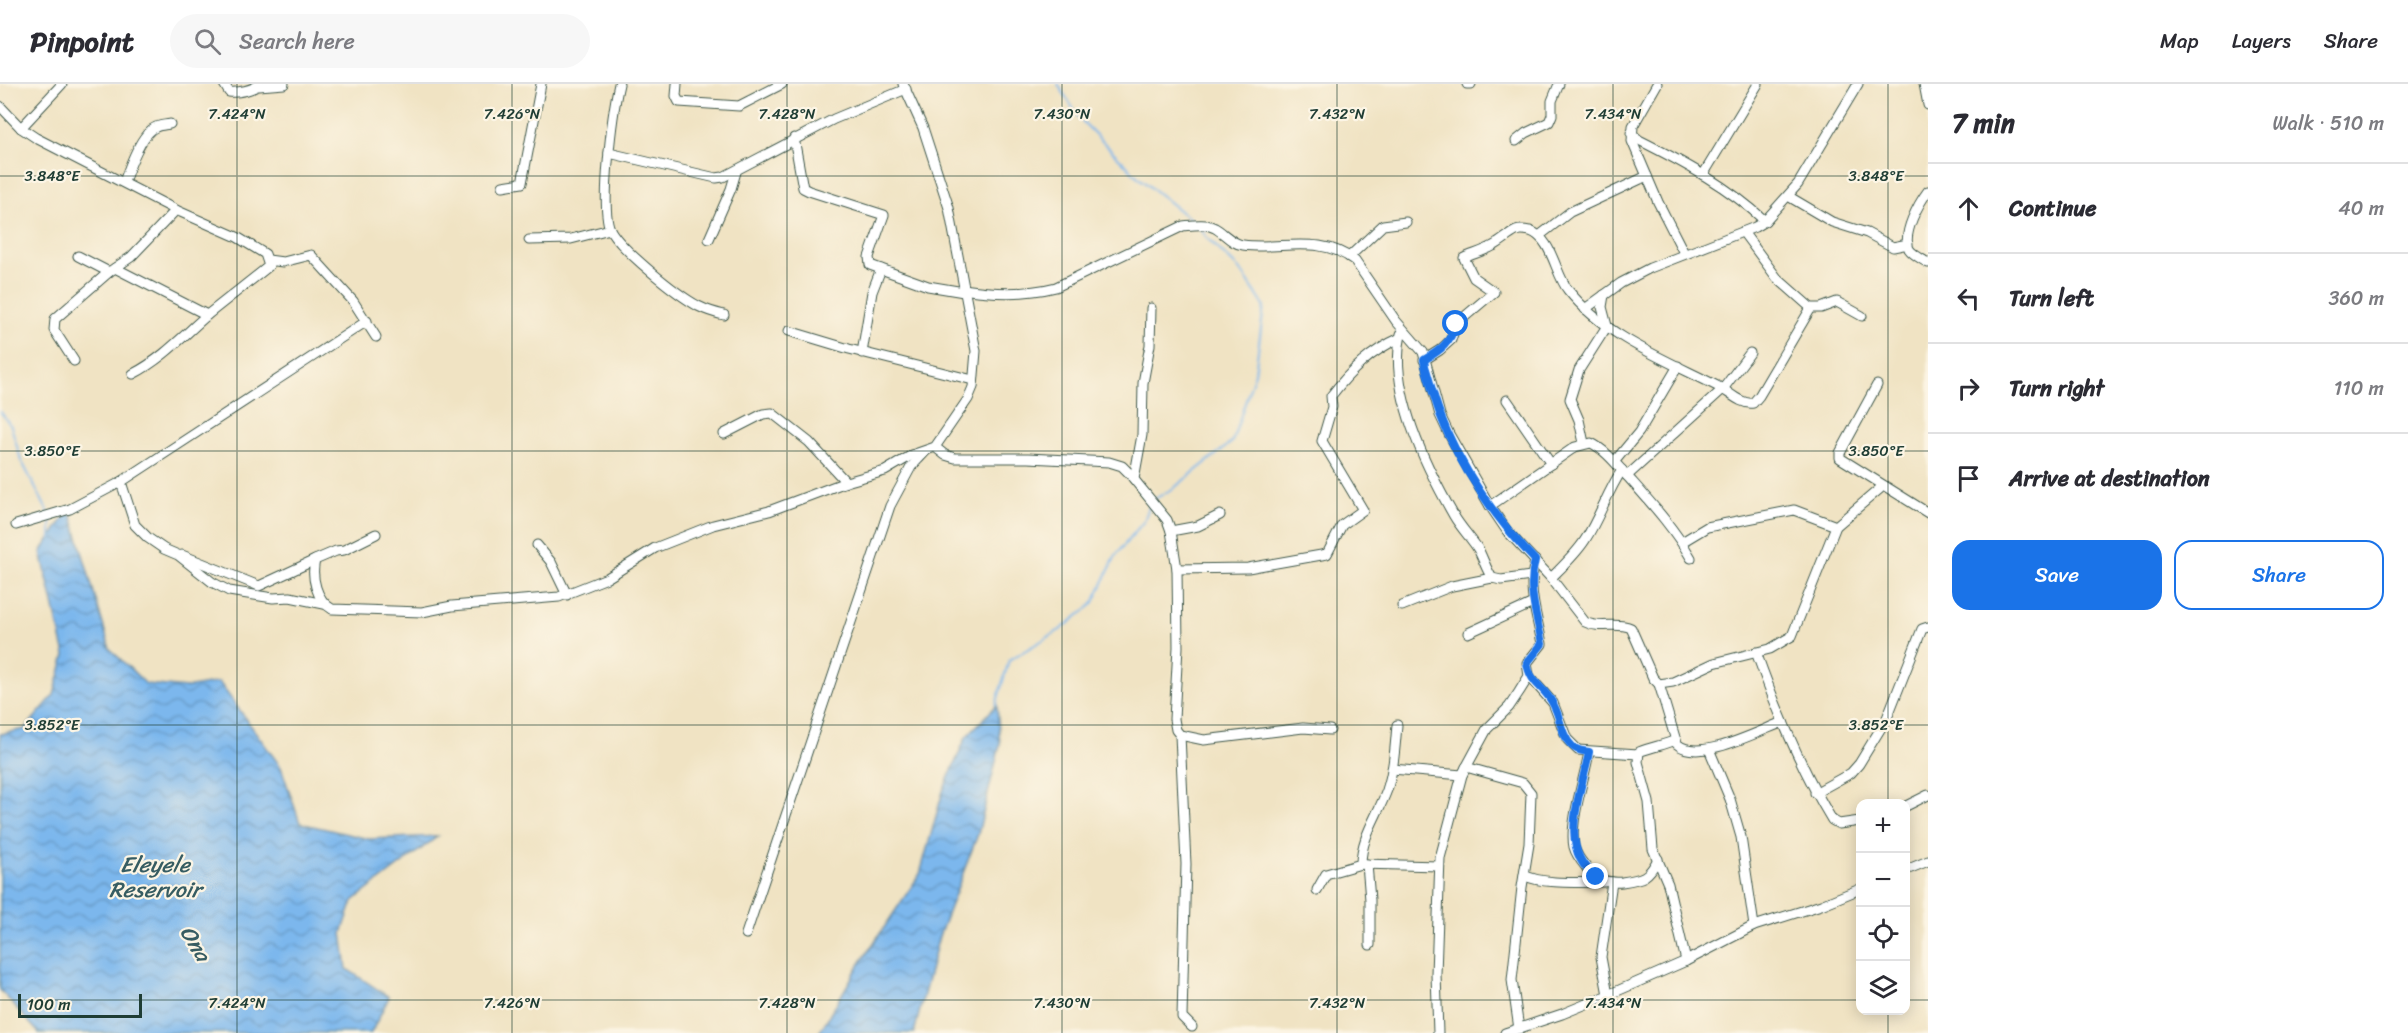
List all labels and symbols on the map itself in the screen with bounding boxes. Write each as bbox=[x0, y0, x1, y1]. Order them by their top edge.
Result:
text: 7.424°N bbox=[208, 101, 266, 127]
text: 7.426°N bbox=[484, 101, 541, 127]
text: 7.428°N bbox=[759, 101, 816, 127]
text: 7.430°N bbox=[1033, 101, 1091, 127]
text: 7.432°N bbox=[1309, 101, 1366, 127]
text: 7.434°N bbox=[1585, 101, 1642, 127]
text: 3.848°E bbox=[25, 163, 81, 189]
text: 3.848°E bbox=[1849, 163, 1905, 189]
route start bbox=[1442, 310, 1468, 336]
text: 3.850°E bbox=[24, 438, 81, 464]
text: 3.850°E bbox=[1848, 438, 1905, 464]
text: 3.852°E bbox=[25, 712, 81, 738]
text: 3.852°E bbox=[1849, 712, 1905, 738]
water label: Eleyele Reservoir bbox=[109, 845, 205, 909]
route end bbox=[1582, 863, 1608, 889]
water label: Ona bbox=[169, 917, 223, 971]
text: 7.424°N bbox=[208, 990, 266, 1016]
text: 7.426°N bbox=[484, 990, 541, 1016]
text: 7.428°N bbox=[759, 990, 816, 1016]
text: 7.430°N bbox=[1033, 990, 1091, 1016]
text: 7.432°N bbox=[1309, 990, 1366, 1016]
text: 7.434°N bbox=[1585, 990, 1642, 1016]
scale bar bbox=[18, 991, 142, 1018]

